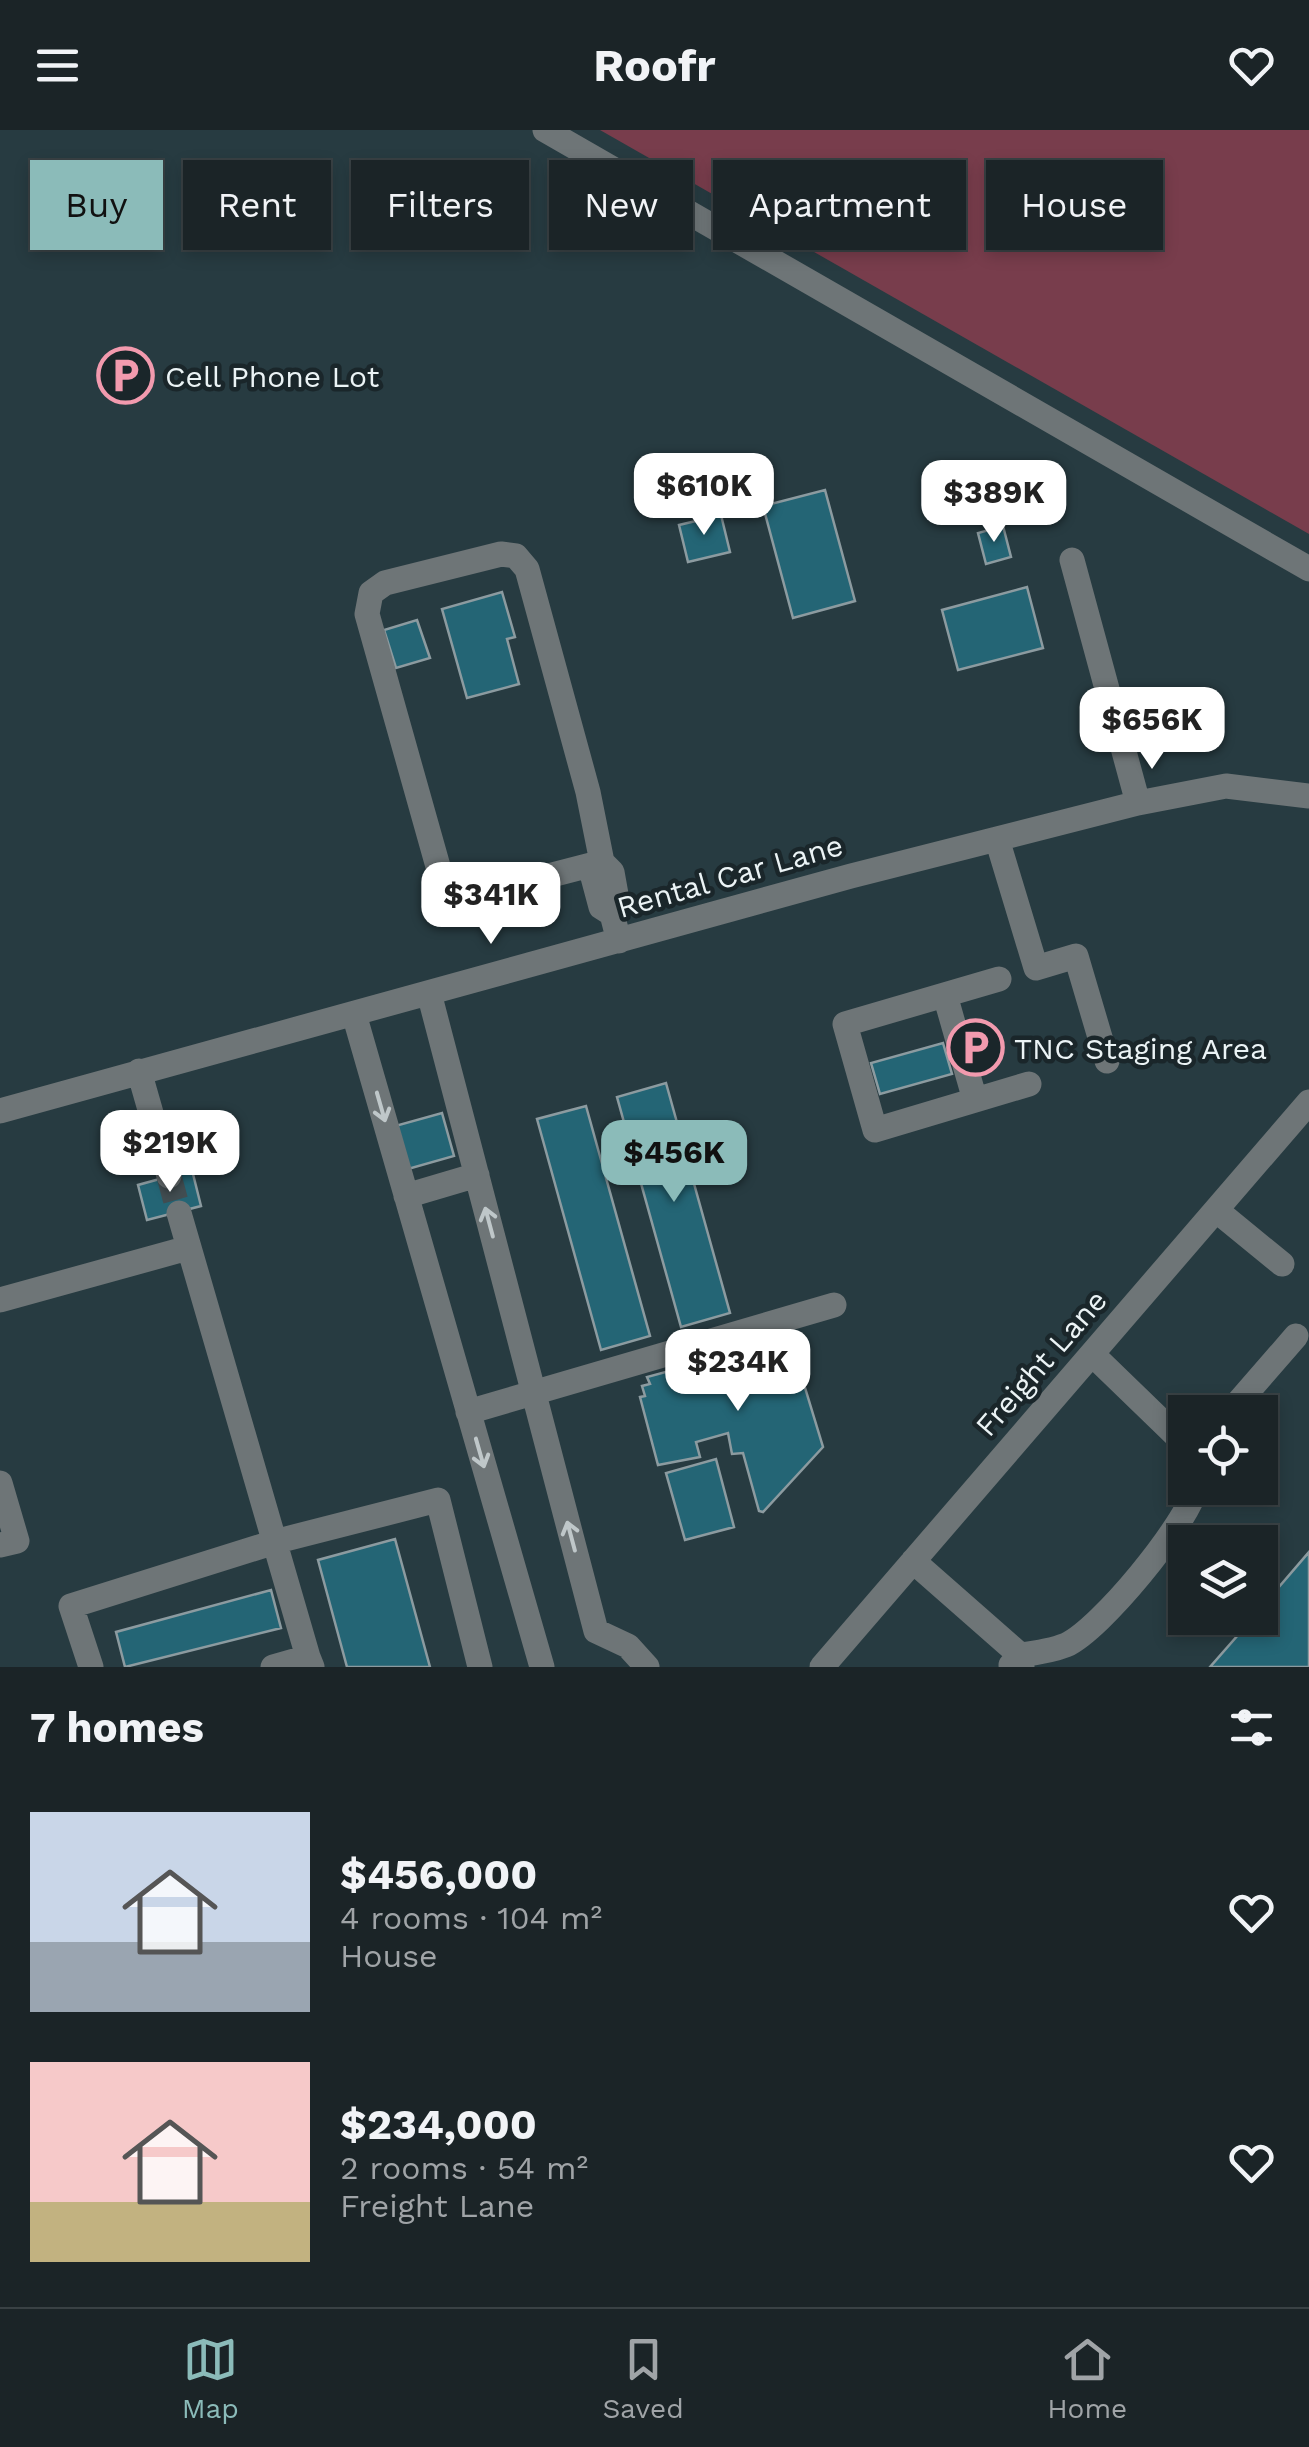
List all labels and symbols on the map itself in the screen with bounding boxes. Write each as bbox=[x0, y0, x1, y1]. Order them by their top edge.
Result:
parking icon: Cell Phone Lot bbox=[96, 346, 156, 406]
place label: Cell Phone Lot bbox=[165, 359, 380, 394]
pin: $610K bbox=[634, 453, 774, 538]
pin: $389K bbox=[924, 460, 1064, 545]
pin: $656K bbox=[1082, 687, 1222, 772]
street label: Rental Car Lane bbox=[613, 827, 847, 925]
pin: $341K bbox=[421, 862, 561, 947]
parking icon: TNC Staging Area bbox=[945, 1018, 1005, 1078]
place label: TNC Staging Area bbox=[1014, 1031, 1267, 1066]
one-way arrow bbox=[373, 1091, 391, 1122]
pin: $219K bbox=[100, 1110, 240, 1195]
pin: $456K bbox=[604, 1120, 744, 1205]
one-way arrow bbox=[478, 1207, 497, 1238]
street label: Freight Lane bbox=[968, 1283, 1114, 1443]
pin: $234K bbox=[668, 1329, 808, 1414]
one-way arrow bbox=[472, 1437, 491, 1468]
one-way arrow bbox=[561, 1521, 580, 1552]

